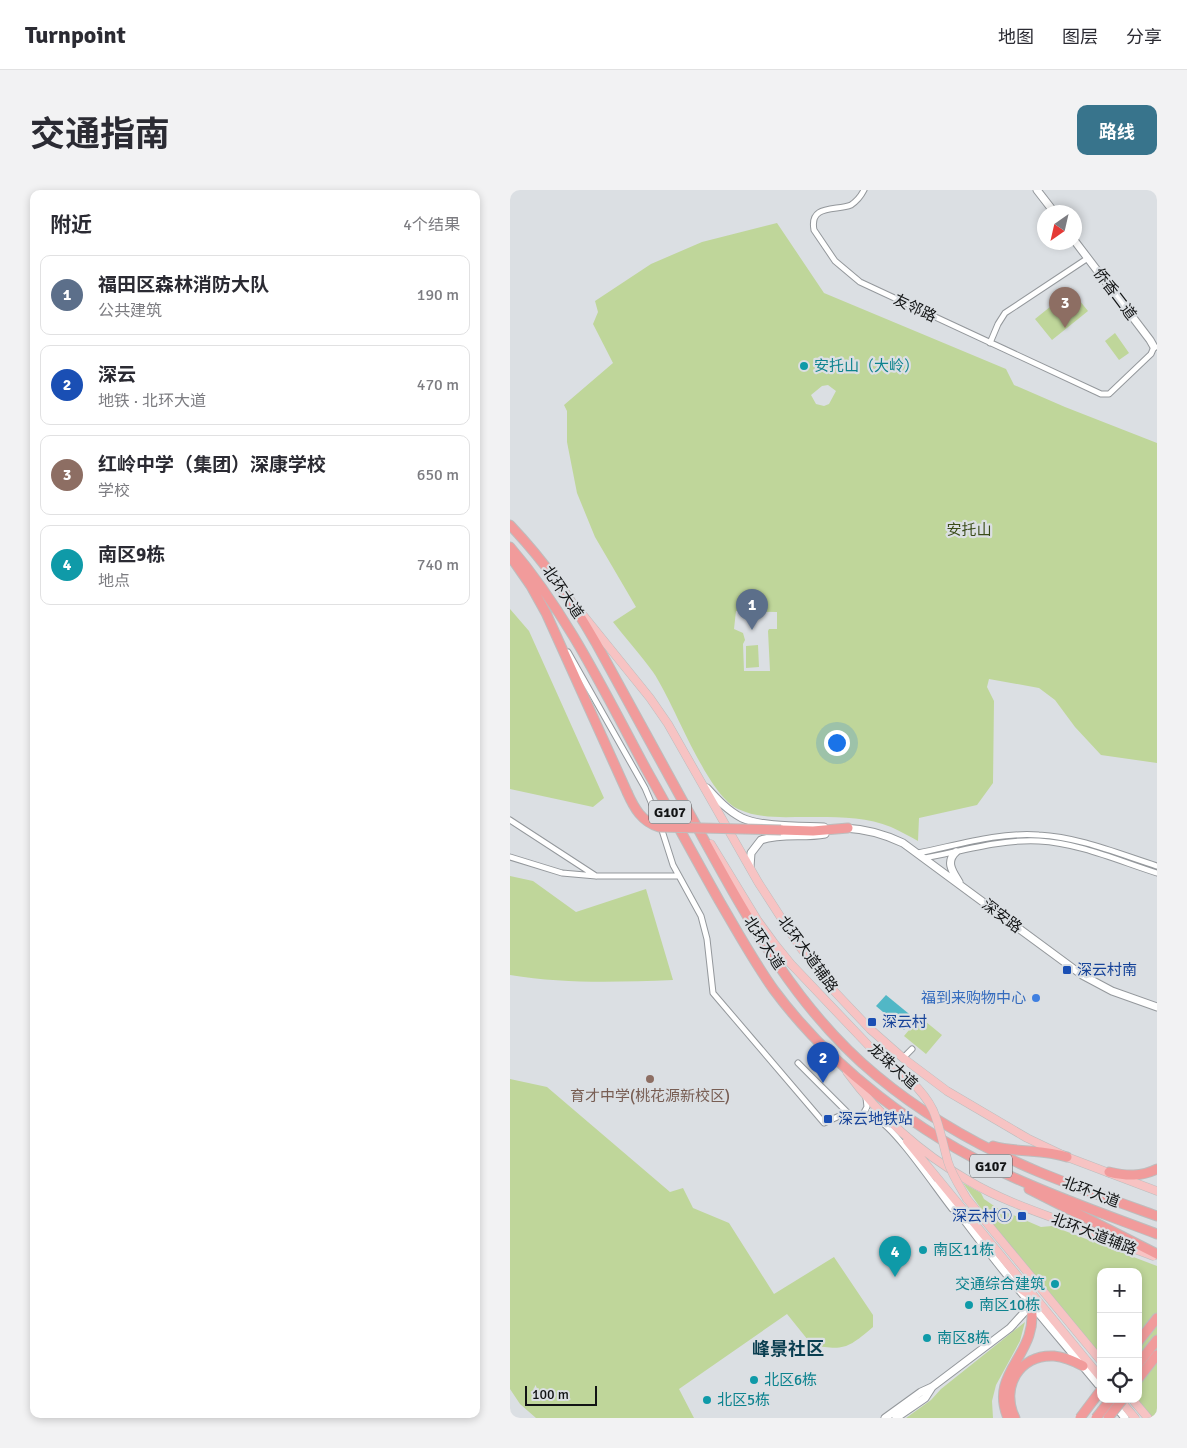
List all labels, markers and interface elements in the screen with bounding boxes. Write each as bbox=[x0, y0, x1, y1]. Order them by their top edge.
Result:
text: Turnpoint bbox=[25, 20, 126, 50]
text: 地图 bbox=[998, 26, 1034, 48]
text: 图层 bbox=[1062, 26, 1098, 48]
text: 分享 bbox=[1126, 26, 1162, 48]
button: 路线 bbox=[1077, 105, 1157, 155]
text: 交通指南 bbox=[30, 113, 170, 156]
north arrow bbox=[1037, 205, 1082, 250]
text: 附近 bbox=[50, 212, 92, 238]
text: 4个结果 bbox=[403, 215, 460, 235]
street label: 侨香二道 bbox=[1090, 265, 1140, 323]
text: 福田区森林消防大队 bbox=[98, 273, 269, 297]
text: 1 bbox=[63, 285, 71, 305]
text: 190 m bbox=[417, 285, 459, 305]
pin: 3 bbox=[1049, 287, 1081, 328]
street label: 友邻路 bbox=[891, 290, 939, 326]
text: 公共建筑 bbox=[98, 301, 162, 321]
place label: 安托山（大岭） bbox=[814, 357, 919, 375]
marker: 安托山（大岭） bbox=[798, 360, 810, 372]
text: 深云 bbox=[98, 363, 136, 387]
text: 2 bbox=[63, 375, 71, 395]
text: 470 m bbox=[417, 375, 459, 395]
text: 地铁 · 北环大道 bbox=[98, 391, 206, 411]
text: 红岭中学（集团）深康学校 bbox=[98, 453, 326, 477]
text: 3 bbox=[63, 465, 71, 485]
text: 650 m bbox=[417, 465, 459, 485]
text: 学校 bbox=[98, 481, 130, 501]
park label: 安托山 bbox=[946, 521, 992, 539]
text: 南区9栋 bbox=[98, 543, 165, 567]
text: 4 bbox=[63, 555, 71, 575]
text: 740 m bbox=[417, 555, 459, 575]
street label: 北环大道 bbox=[539, 562, 587, 622]
text: 地点 bbox=[98, 571, 130, 591]
pin: 1 bbox=[736, 589, 768, 630]
your location bbox=[824, 730, 850, 756]
road number: G107 bbox=[649, 800, 691, 824]
street label: 深安路 bbox=[979, 895, 1025, 937]
street label: 北环大道辅路 bbox=[774, 912, 842, 996]
street label: 北环大道 bbox=[740, 913, 788, 973]
place label: 深云村南 bbox=[1077, 961, 1137, 979]
marker: 深云村南 bbox=[1061, 964, 1073, 976]
place label: 福到来购物中心 bbox=[921, 989, 1026, 1007]
marker: 福到来购物中心 bbox=[1030, 992, 1042, 1004]
place label: 深云村 bbox=[882, 1013, 927, 1031]
marker: 深云村 bbox=[866, 1016, 878, 1028]
street label: 龙珠大道 bbox=[865, 1039, 921, 1093]
pin: 2 bbox=[807, 1042, 839, 1083]
marker: 育才中学(桃花源新校区) bbox=[644, 1073, 656, 1085]
place label: 育才中学(桃花源新校区) bbox=[570, 1087, 730, 1105]
place label: 深云地铁站 bbox=[838, 1110, 913, 1128]
marker: 深云地铁站 bbox=[822, 1113, 834, 1125]
road number: G107 bbox=[970, 1154, 1012, 1178]
street label: 北环大道 bbox=[1060, 1173, 1122, 1211]
place label: 深云村① bbox=[952, 1207, 1012, 1225]
street label: 北环大道辅路 bbox=[1049, 1209, 1139, 1259]
marker: 深云村① bbox=[1016, 1210, 1028, 1222]
pin: 4 bbox=[879, 1236, 911, 1277]
place label: 南区11栋 bbox=[933, 1241, 994, 1259]
marker: 南区11栋 bbox=[917, 1244, 929, 1256]
map controls bbox=[1097, 1268, 1142, 1403]
button: + bbox=[1097, 1268, 1142, 1313]
place label: 交通综合建筑 bbox=[955, 1275, 1045, 1293]
marker: 交通综合建筑 bbox=[1049, 1278, 1061, 1290]
place label: 南区10栋 bbox=[979, 1296, 1040, 1314]
marker: 南区10栋 bbox=[963, 1299, 975, 1311]
button: − bbox=[1097, 1313, 1142, 1358]
place label: 南区8栋 bbox=[937, 1329, 990, 1347]
marker: 南区8栋 bbox=[921, 1332, 933, 1344]
district label: 峰景社区 bbox=[752, 1338, 824, 1360]
button: locate bbox=[1097, 1358, 1142, 1403]
place label: 北区6栋 bbox=[764, 1371, 817, 1389]
marker: 北区6栋 bbox=[748, 1374, 760, 1386]
scale bar bbox=[525, 1383, 598, 1406]
text: 100 m bbox=[532, 1386, 569, 1403]
place label: 北区5栋 bbox=[717, 1391, 770, 1409]
marker: 北区5栋 bbox=[701, 1394, 713, 1406]

